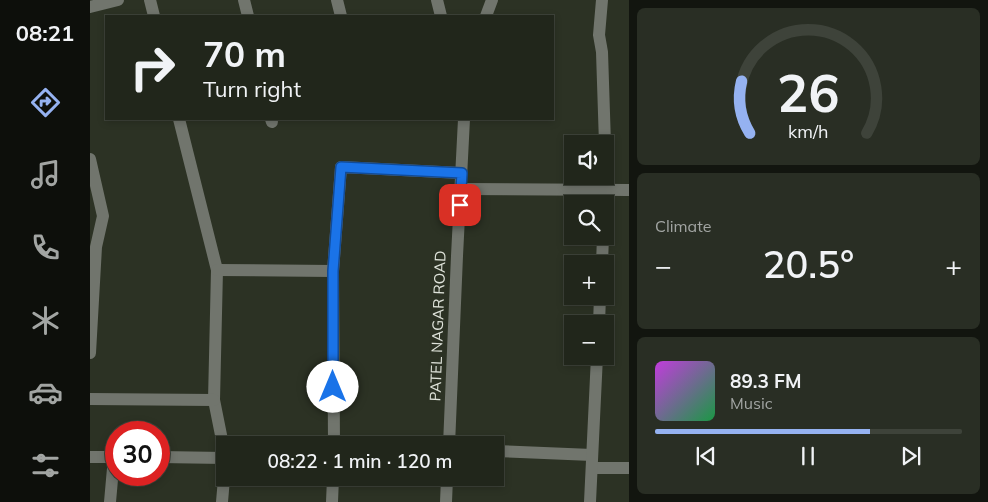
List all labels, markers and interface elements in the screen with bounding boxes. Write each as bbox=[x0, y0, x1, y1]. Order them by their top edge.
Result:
text: 08:21 bbox=[16, 19, 74, 47]
text: 70 m bbox=[203, 32, 286, 76]
icon: right bbox=[120, 35, 185, 100]
text: 26 bbox=[777, 60, 840, 125]
text: Turn right bbox=[203, 75, 301, 103]
icon: directions bbox=[28, 85, 63, 120]
text: km/h bbox=[788, 120, 829, 142]
map controls bbox=[564, 135, 614, 365]
button: sound bbox=[564, 135, 614, 185]
icon: music bbox=[28, 157, 63, 192]
pin bbox=[439, 184, 481, 226]
icon: arrive bbox=[446, 191, 474, 219]
button: search bbox=[564, 195, 614, 245]
text: Climate bbox=[655, 216, 711, 236]
icon: phone bbox=[28, 230, 63, 265]
text: 20.5° bbox=[763, 240, 854, 288]
text: − bbox=[655, 248, 672, 283]
text: + bbox=[945, 248, 962, 283]
street label: PATEL NAGAR ROAD bbox=[425, 250, 450, 402]
button: + bbox=[564, 255, 614, 305]
icon: climate bbox=[28, 303, 63, 338]
button: − bbox=[564, 315, 614, 365]
position arrow bbox=[306, 360, 358, 412]
text: 89.3 FM bbox=[730, 369, 802, 393]
icon: car bbox=[28, 375, 63, 410]
text: Music bbox=[730, 393, 773, 413]
speed limit sign: 30 bbox=[105, 421, 170, 486]
icon: previous bbox=[692, 442, 720, 470]
icon: pause bbox=[794, 442, 822, 470]
icon: next bbox=[897, 442, 925, 470]
icon: filters bbox=[28, 448, 63, 483]
text: 08:22 · 1 min · 120 m bbox=[267, 449, 453, 473]

